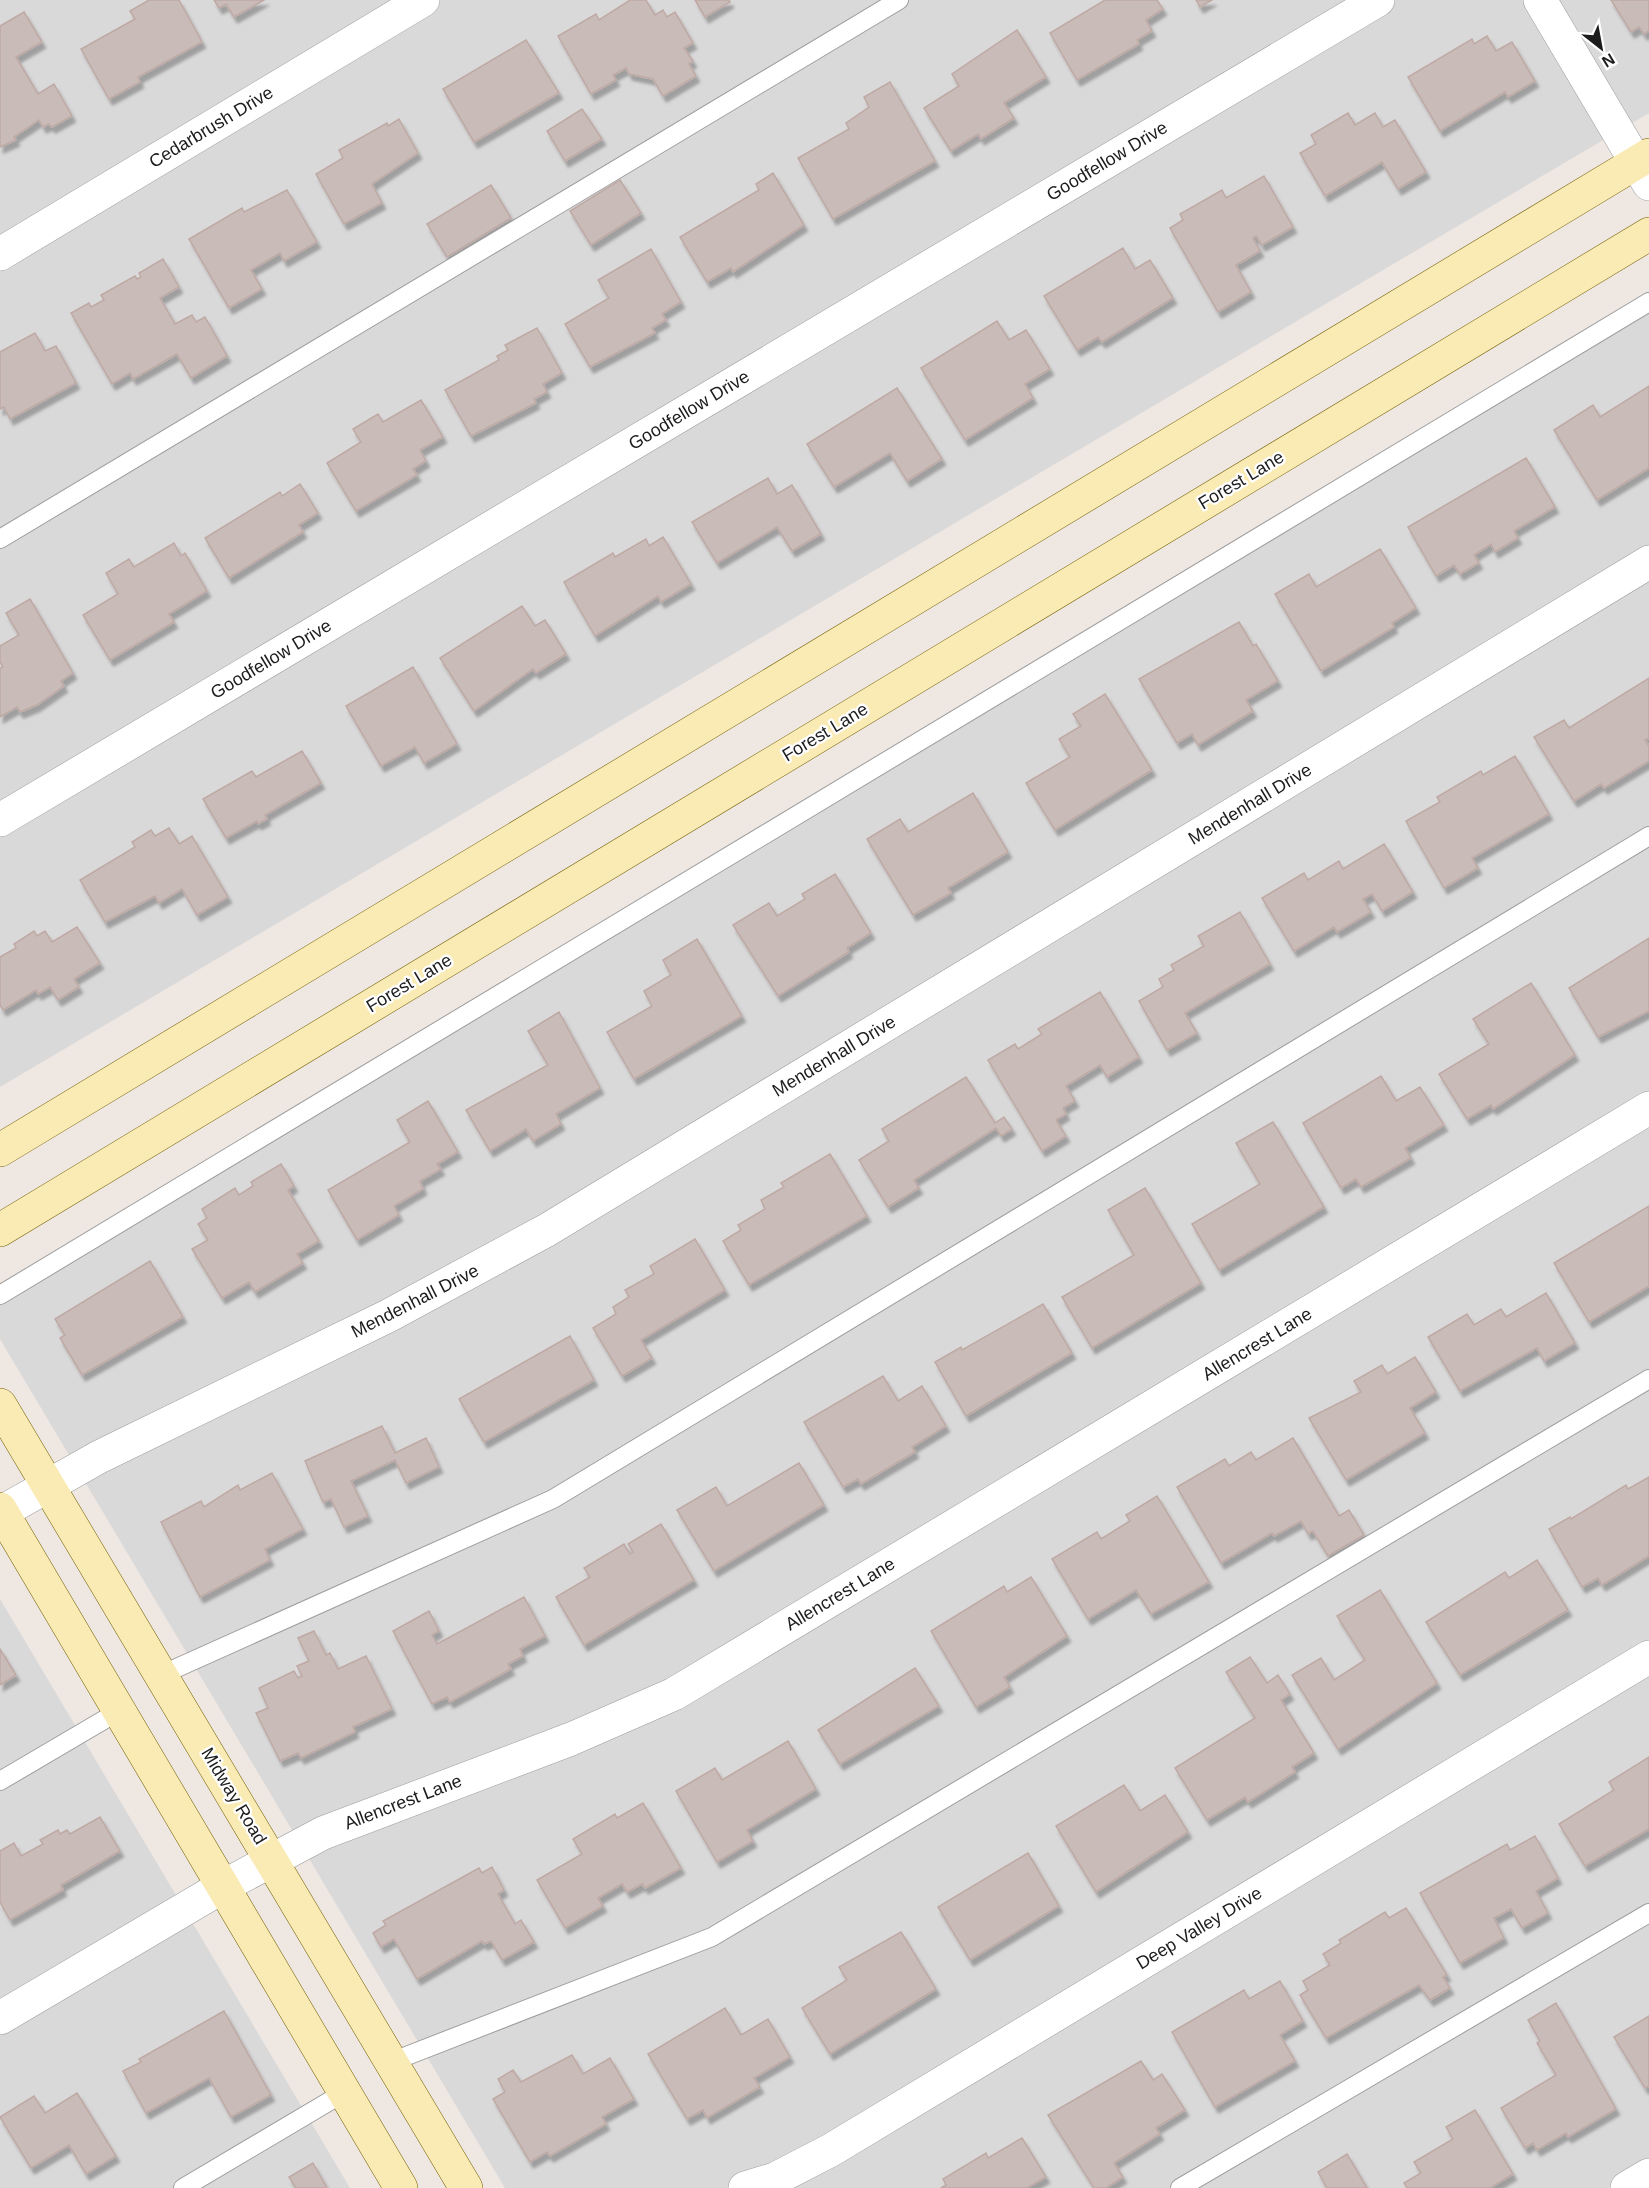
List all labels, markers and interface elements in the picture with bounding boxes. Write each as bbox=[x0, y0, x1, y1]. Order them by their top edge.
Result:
north arrow bbox=[1571, 18, 1631, 78]
text: N bbox=[1599, 50, 1618, 71]
street label: Cedarbrush Drive bbox=[145, 82, 277, 172]
street label: Goodfellow Drive bbox=[1043, 117, 1171, 205]
street label: Goodfellow Drive bbox=[625, 366, 753, 454]
street label: Forest Lane bbox=[1195, 447, 1287, 513]
street label: Goodfellow Drive bbox=[207, 615, 335, 703]
street label: Forest Lane bbox=[779, 699, 871, 765]
street label: Mendenhall Drive bbox=[1185, 759, 1315, 849]
street label: Forest Lane bbox=[363, 950, 455, 1016]
street label: Mendenhall Drive bbox=[769, 1011, 899, 1101]
street label: Mendenhall Drive bbox=[348, 1260, 482, 1342]
street label: Allencrest Lane bbox=[1199, 1303, 1315, 1385]
street label: Allencrest Lane bbox=[782, 1553, 898, 1635]
street label: Midway Road bbox=[197, 1744, 271, 1848]
street label: Allencrest Lane bbox=[341, 1770, 465, 1834]
street label: Deep Valley Drive bbox=[1133, 1883, 1265, 1973]

